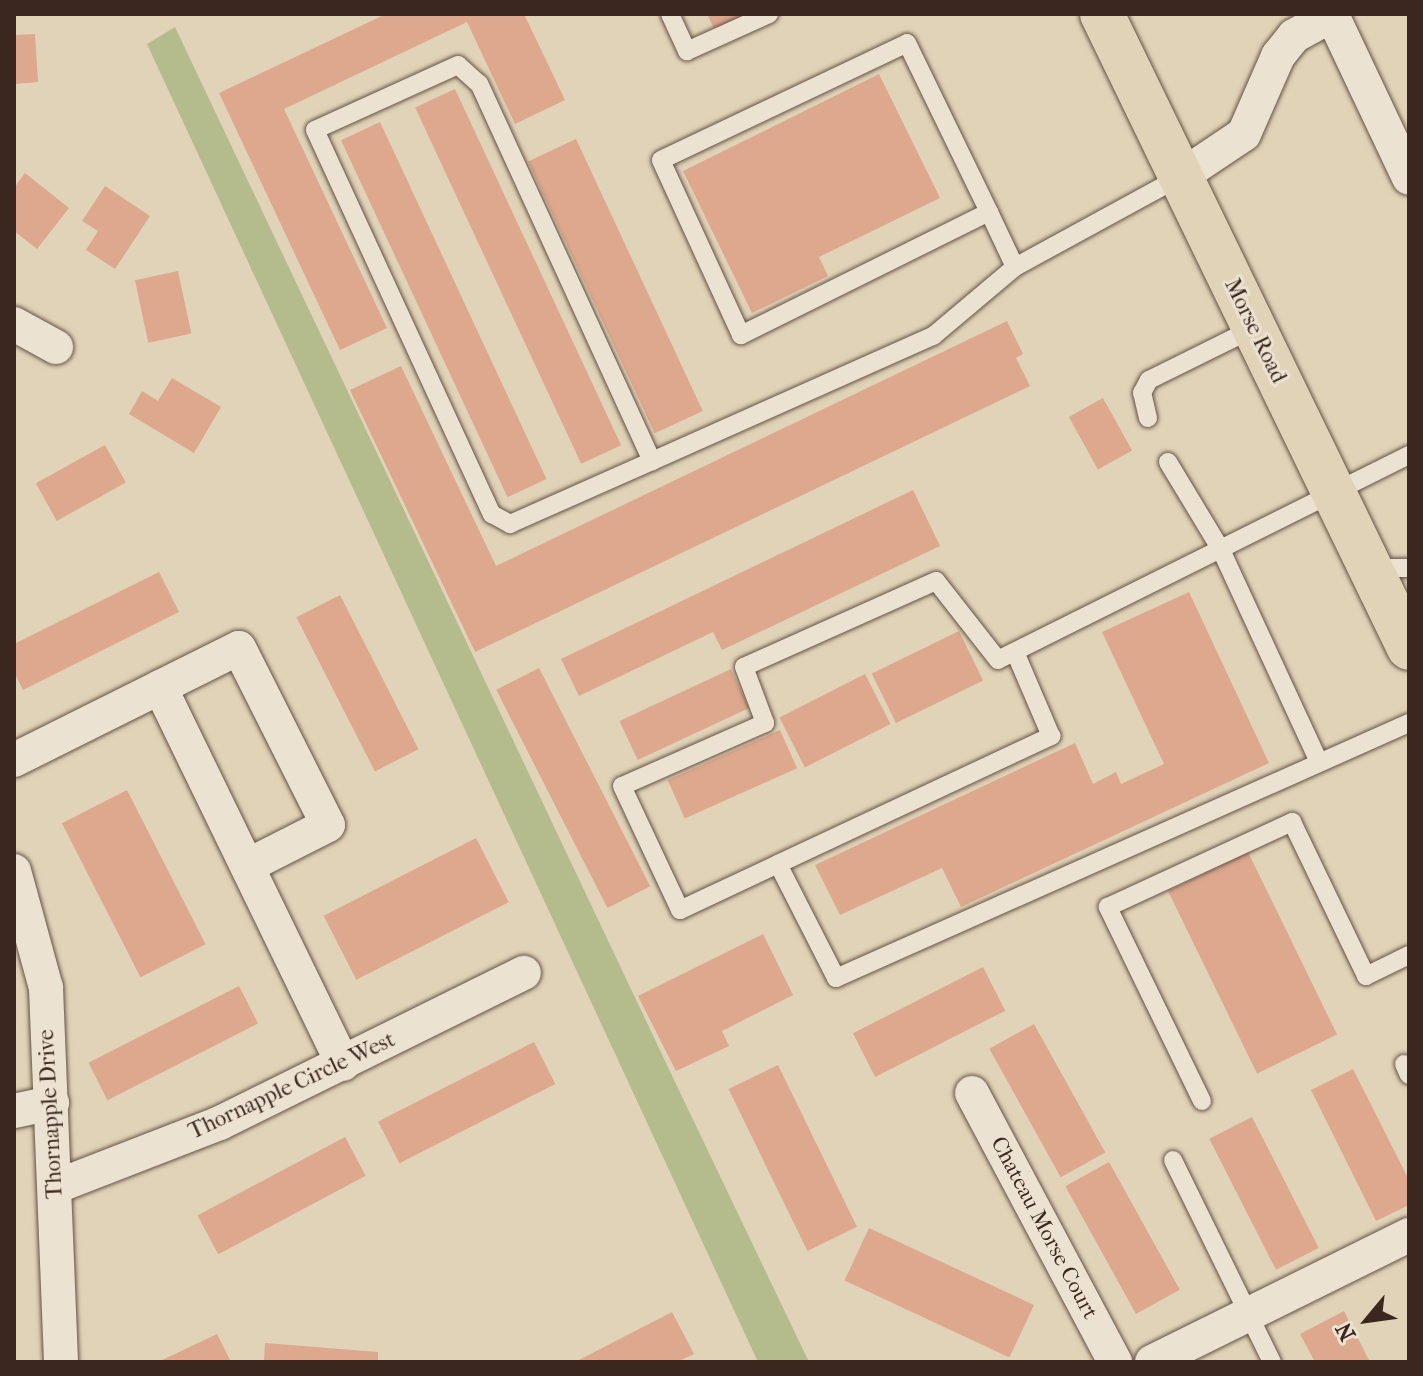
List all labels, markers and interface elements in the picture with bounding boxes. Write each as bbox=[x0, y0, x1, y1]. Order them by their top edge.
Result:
street label: Morse Road bbox=[1218, 274, 1292, 388]
street label: Thornapple Circle West bbox=[185, 1027, 399, 1145]
street label: Thornapple Drive bbox=[33, 1029, 69, 1199]
street label: Chateau Morse Court bbox=[985, 1132, 1103, 1324]
north arrow bbox=[1327, 1280, 1407, 1360]
text: N bbox=[1331, 1318, 1361, 1345]

